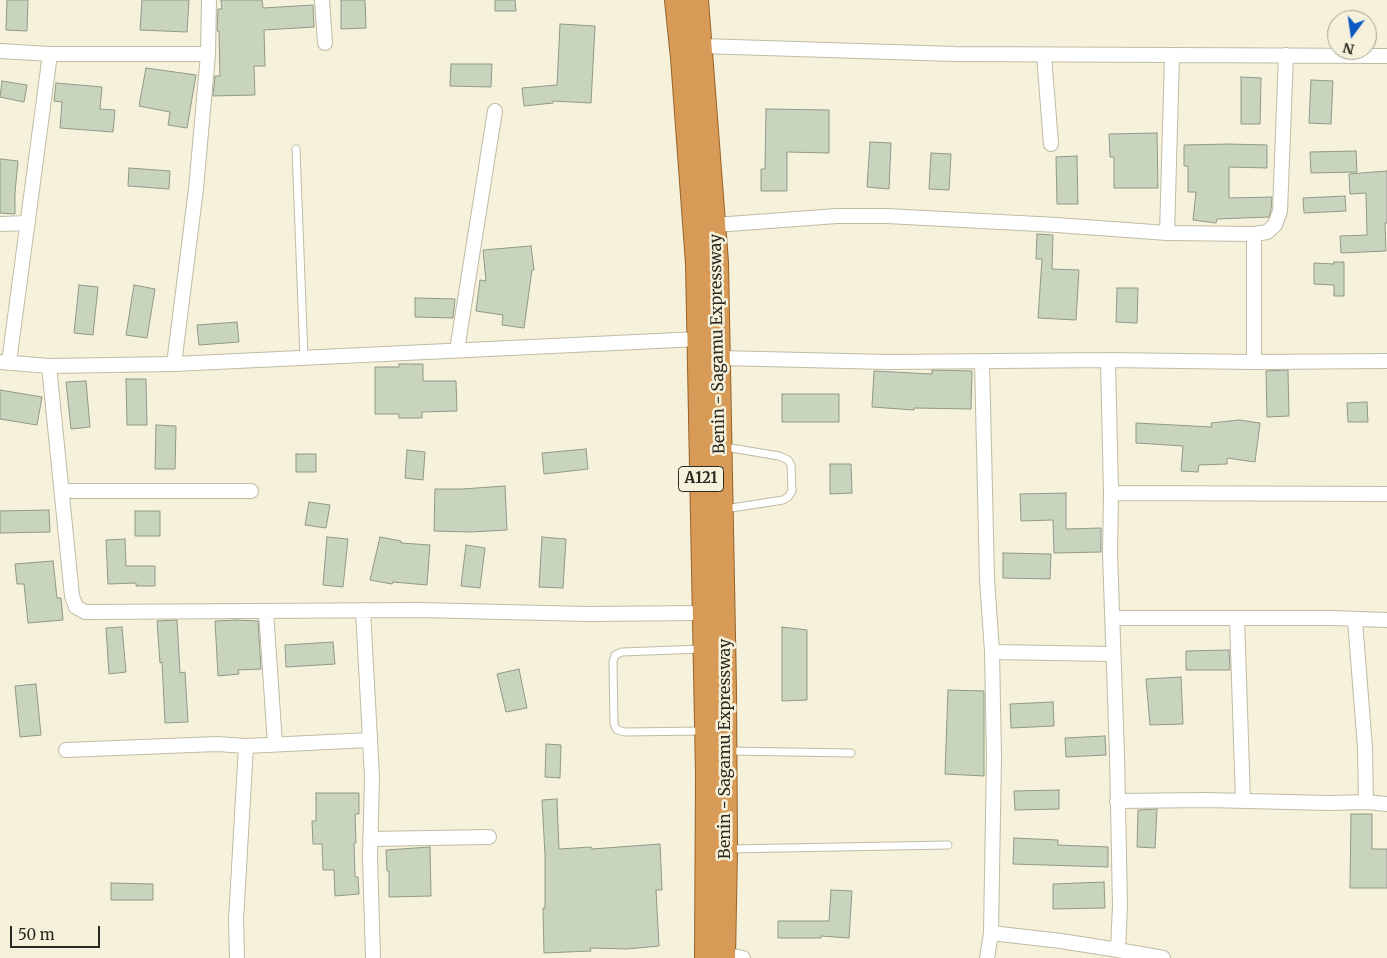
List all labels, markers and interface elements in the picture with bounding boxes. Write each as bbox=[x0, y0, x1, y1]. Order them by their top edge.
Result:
north arrow bbox=[1327, 10, 1377, 60]
text: N bbox=[1341, 39, 1356, 59]
street label: Benin - Sagamu Expressway bbox=[706, 234, 730, 454]
road number: A121 bbox=[678, 466, 724, 492]
street label: Benin - Sagamu Expressway bbox=[715, 639, 735, 859]
scale bar bbox=[12, 916, 102, 948]
text: 50 m bbox=[18, 925, 55, 944]

